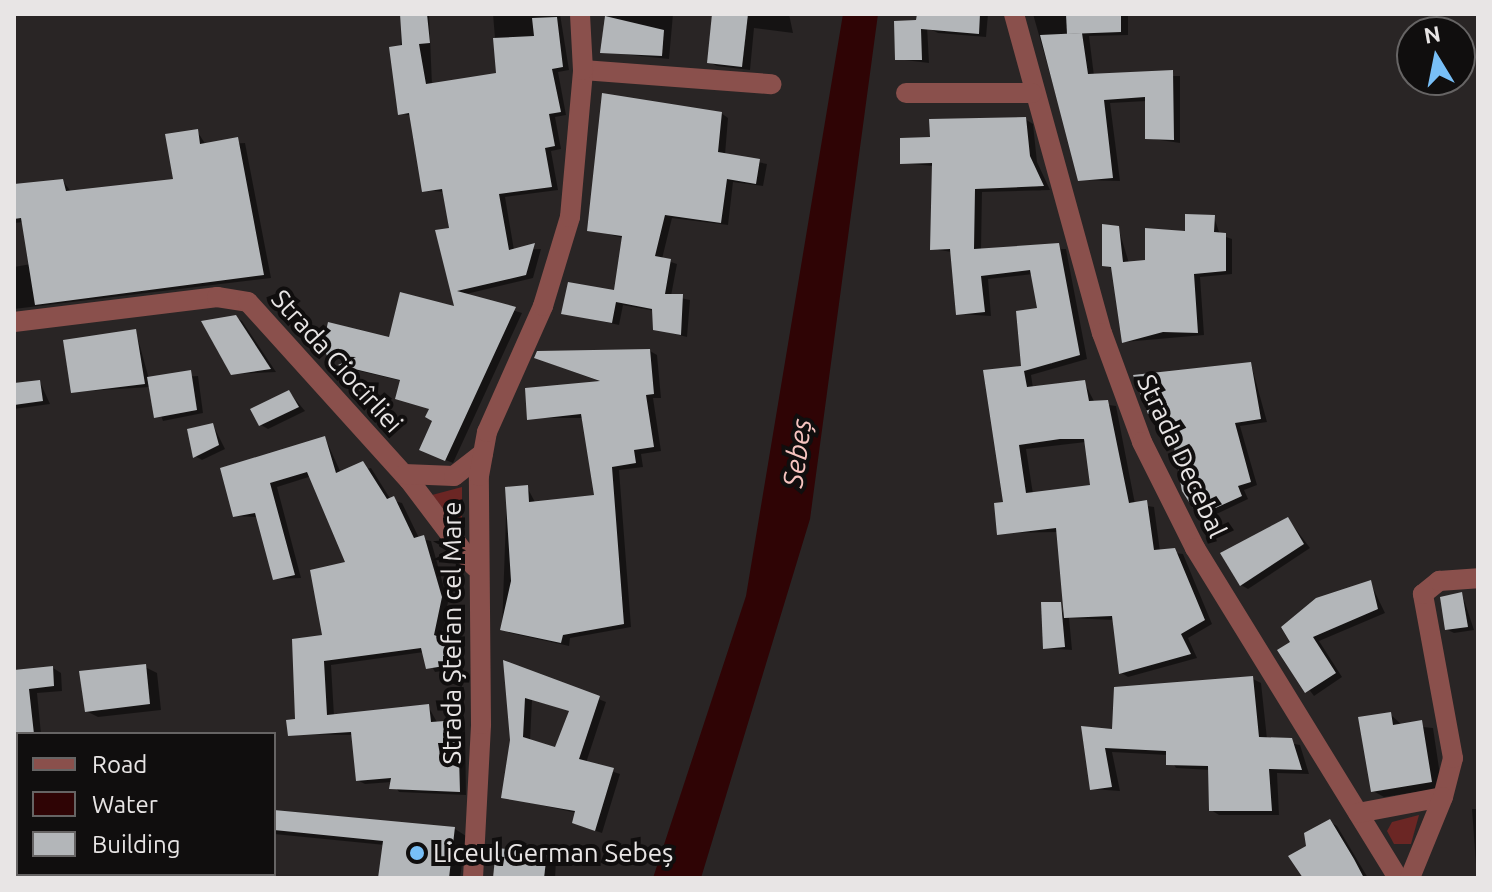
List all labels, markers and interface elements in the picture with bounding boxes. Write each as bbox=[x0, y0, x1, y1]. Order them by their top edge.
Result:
north arrow bbox=[1396, 16, 1476, 96]
text: N bbox=[1422, 20, 1442, 48]
street label: Strada Ciocîrliei bbox=[265, 283, 409, 439]
street label: Strada Decebal bbox=[1131, 370, 1233, 542]
water label: Sebeș bbox=[776, 416, 818, 490]
street label: Strada Ștefan cel Mare bbox=[436, 501, 468, 765]
legend bbox=[16, 732, 276, 876]
text: Road bbox=[92, 751, 147, 778]
text: Water bbox=[92, 791, 158, 818]
text: Building bbox=[92, 831, 180, 858]
place label: Liceul German Sebeș bbox=[433, 837, 673, 869]
marker: Liceul German Sebeș bbox=[408, 844, 426, 862]

